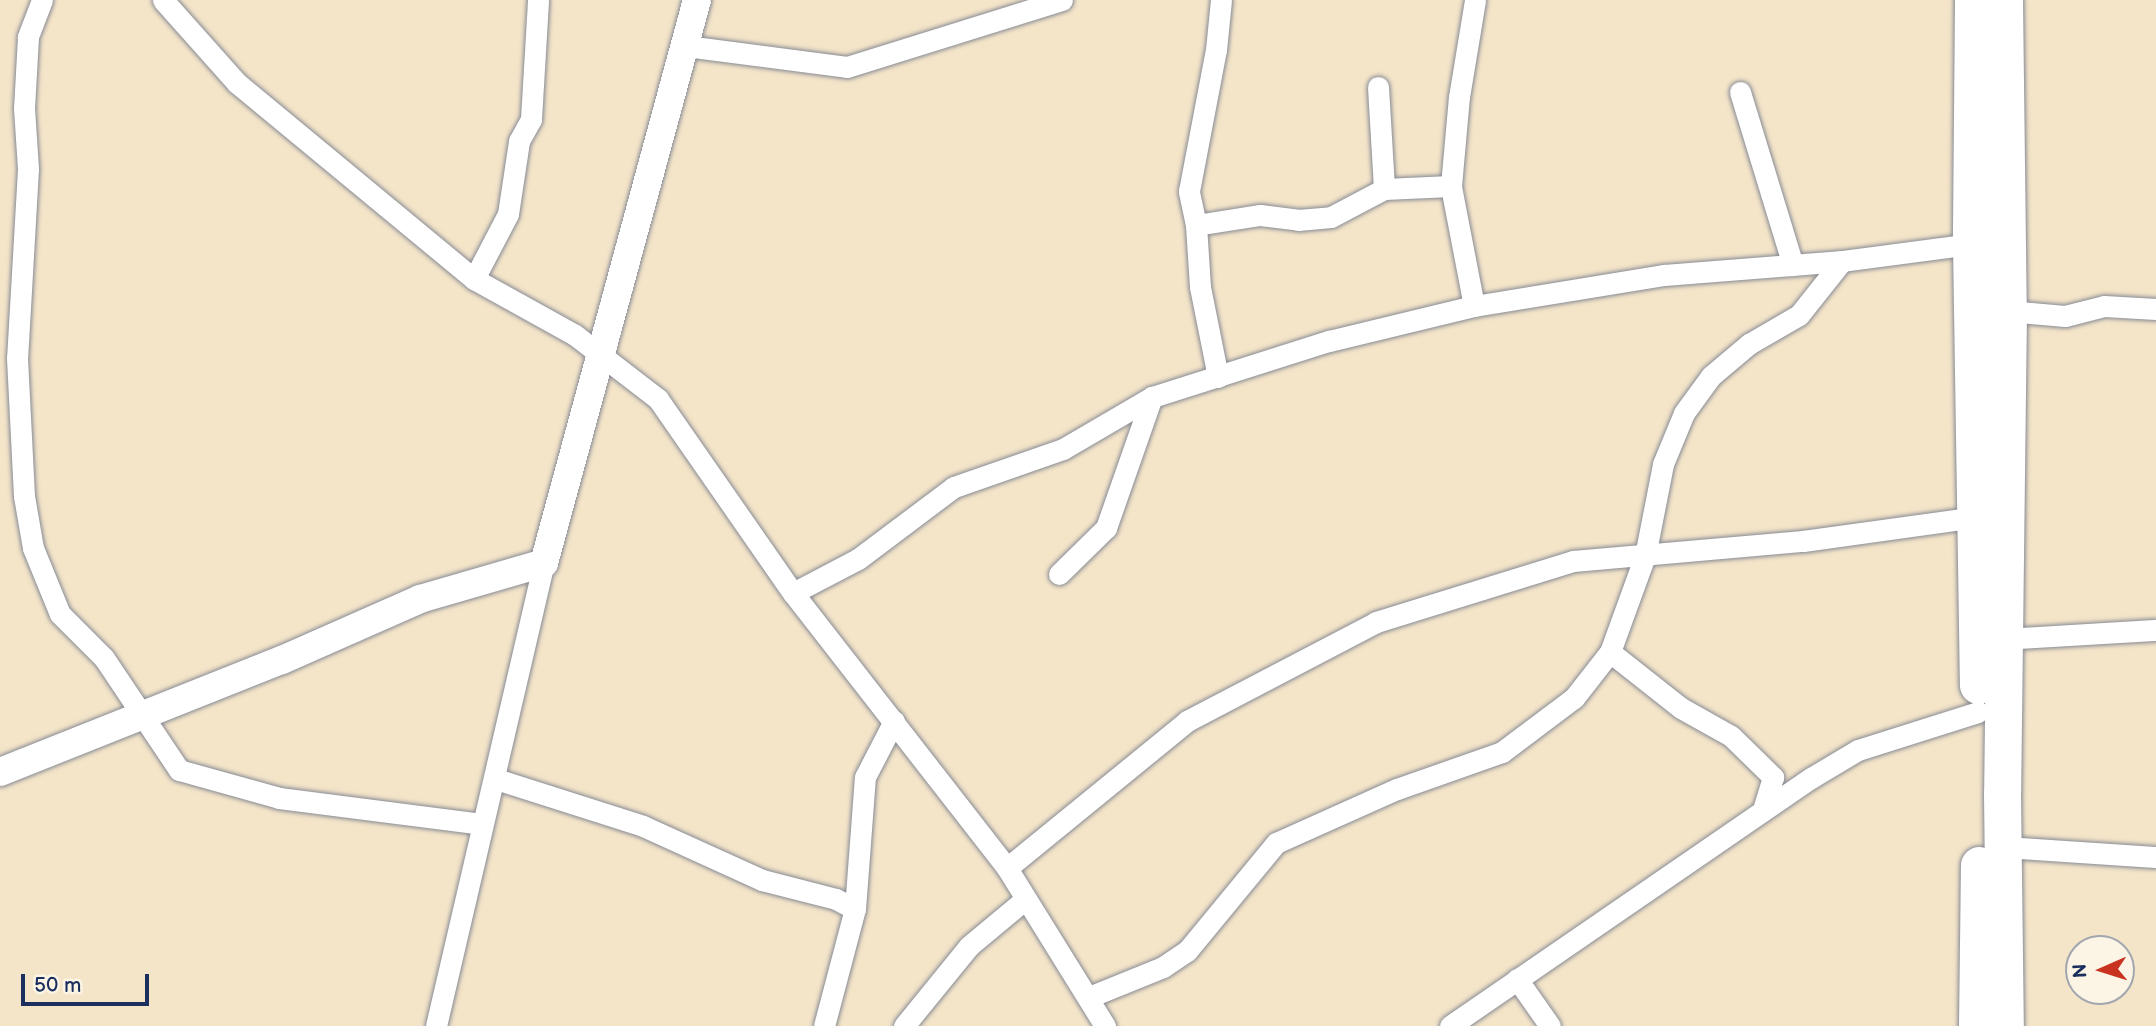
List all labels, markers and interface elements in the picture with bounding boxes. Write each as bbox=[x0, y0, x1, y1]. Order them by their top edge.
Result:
north arrow bbox=[2065, 935, 2135, 1005]
scale bar bbox=[24, 960, 152, 1004]
text: N bbox=[2069, 963, 2092, 979]
text: 50 m bbox=[34, 973, 81, 998]

